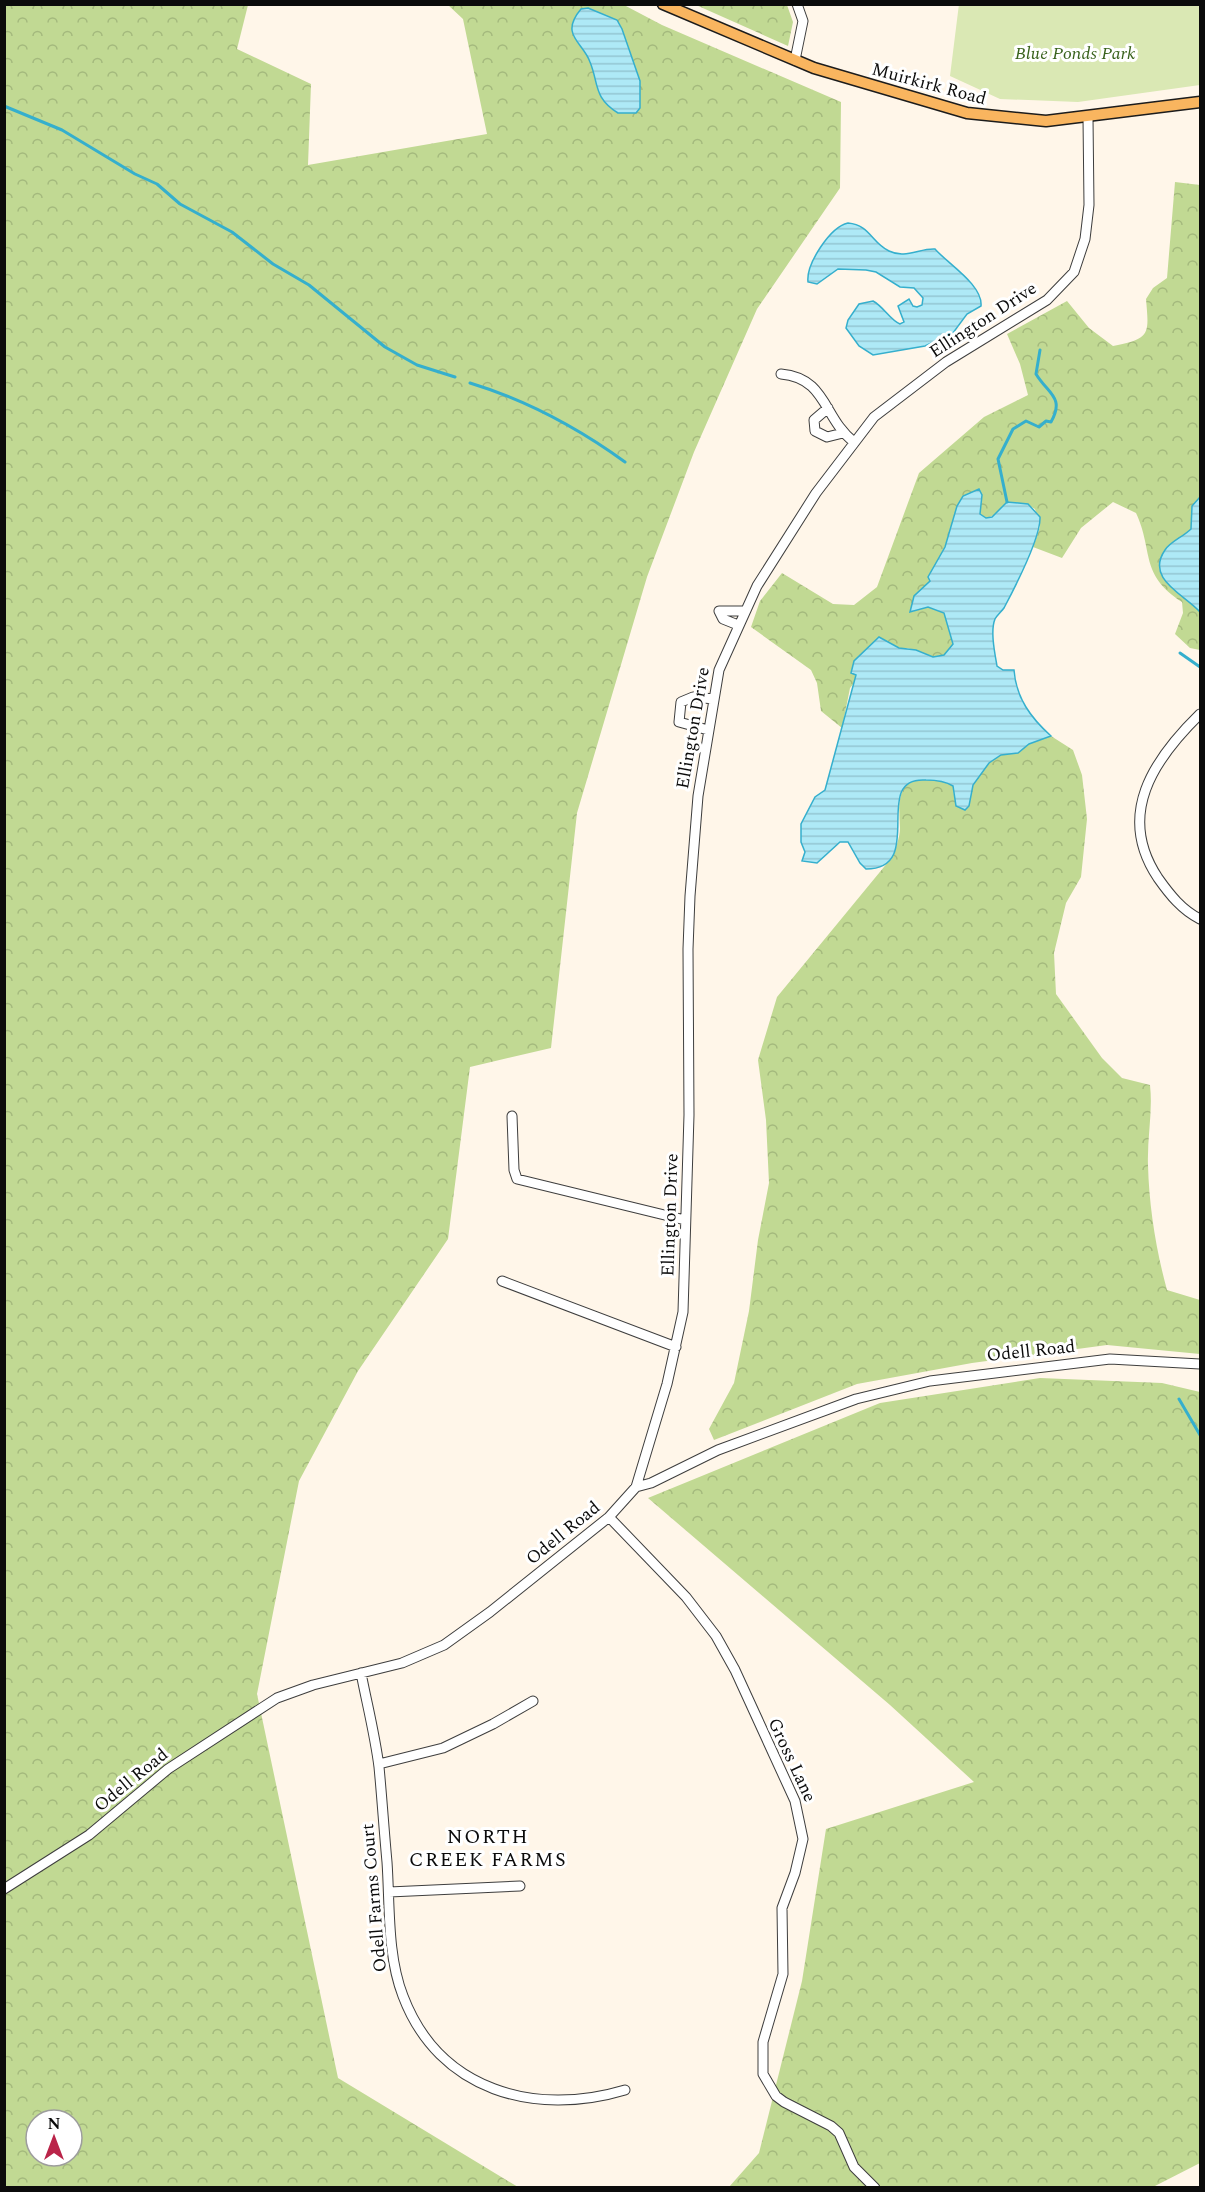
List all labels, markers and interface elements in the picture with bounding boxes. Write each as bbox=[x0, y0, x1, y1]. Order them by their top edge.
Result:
park label: Blue Ponds Park bbox=[1015, 40, 1136, 67]
street label: Muirkirk Road bbox=[869, 56, 989, 112]
street label: Ellington Drive bbox=[924, 275, 1042, 365]
street label: Ellington Drive bbox=[669, 665, 717, 791]
street label: Ellington Drive bbox=[654, 1153, 686, 1277]
street label: Odell Road bbox=[985, 1333, 1077, 1369]
street label: Odell Road bbox=[520, 1495, 606, 1571]
street label: Gross Lane bbox=[761, 1714, 823, 1806]
street label: Odell Road bbox=[88, 1742, 174, 1818]
district label: NORTH CREEK FARMS bbox=[409, 1822, 567, 1875]
street label: Odell Farms Court bbox=[354, 1823, 394, 1973]
north arrow bbox=[24, 2108, 84, 2168]
text: N bbox=[47, 2112, 61, 2136]

